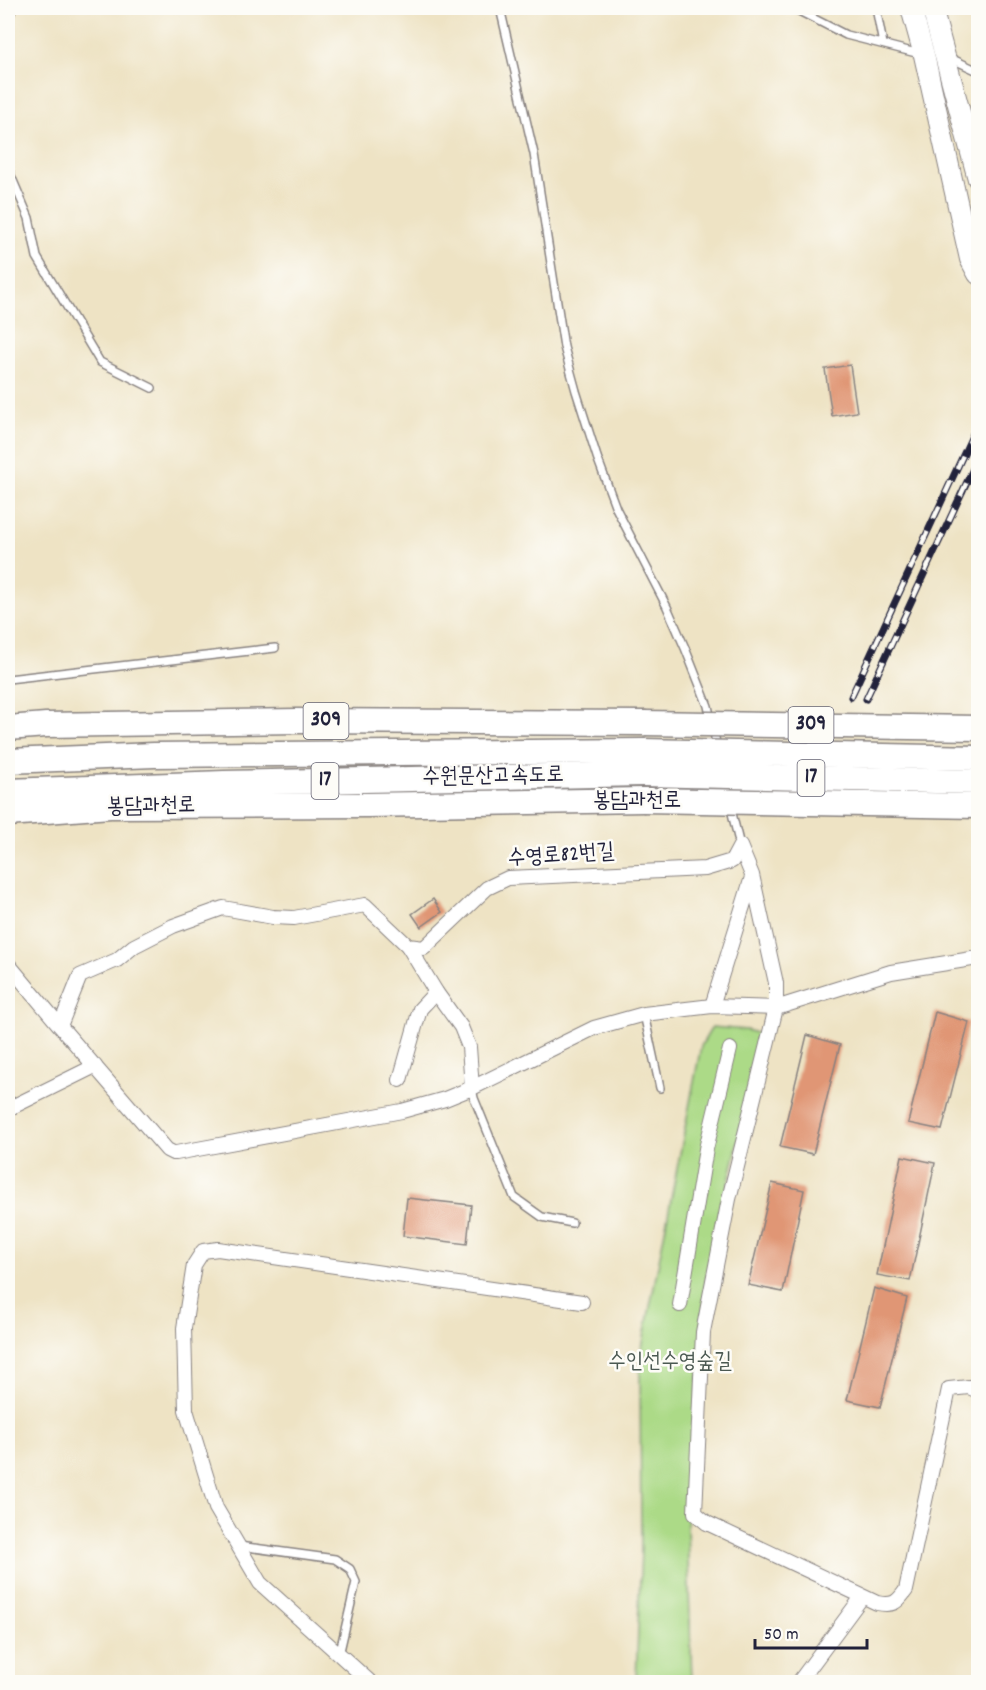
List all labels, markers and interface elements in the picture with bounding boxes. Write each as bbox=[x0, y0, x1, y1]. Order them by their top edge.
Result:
road number: 309 bbox=[304, 703, 348, 739]
road number: 309 bbox=[788, 707, 834, 743]
street label: 수원문산고속도로 bbox=[422, 760, 564, 794]
road number: 17 bbox=[798, 760, 824, 796]
road number: 17 bbox=[312, 763, 338, 799]
street label: 봉담과천로 bbox=[593, 786, 681, 817]
street label: 봉담과천로 bbox=[106, 791, 196, 823]
street label: 수영로82번길 bbox=[507, 837, 616, 875]
park label: 수인선수영숲길 bbox=[608, 1347, 732, 1378]
scale bar bbox=[755, 1612, 868, 1650]
text: 50 m bbox=[764, 1623, 799, 1648]

